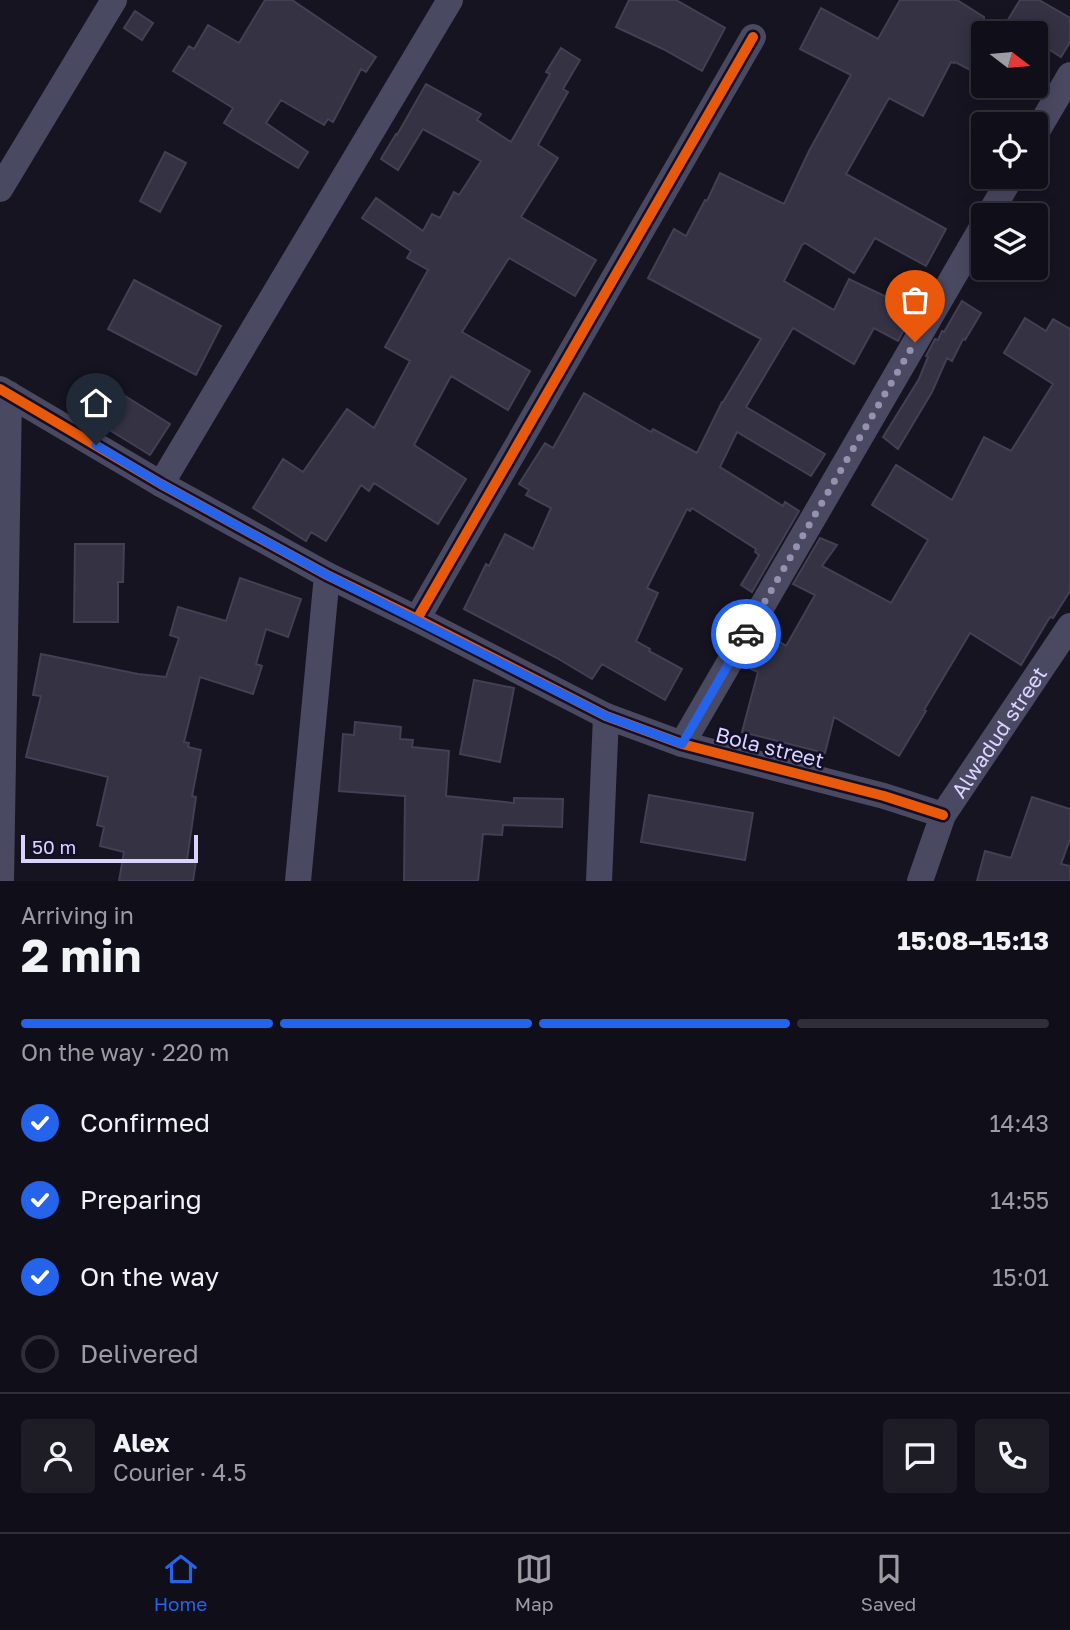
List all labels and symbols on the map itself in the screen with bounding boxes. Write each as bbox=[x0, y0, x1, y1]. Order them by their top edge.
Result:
north arrow bbox=[971, 21, 1048, 98]
pin bbox=[885, 270, 945, 342]
pin bbox=[66, 373, 126, 445]
courier bbox=[711, 599, 781, 669]
street label: Alwadud street bbox=[945, 661, 1052, 803]
street label: Bola street bbox=[713, 721, 827, 773]
scale bar bbox=[21, 832, 198, 864]

